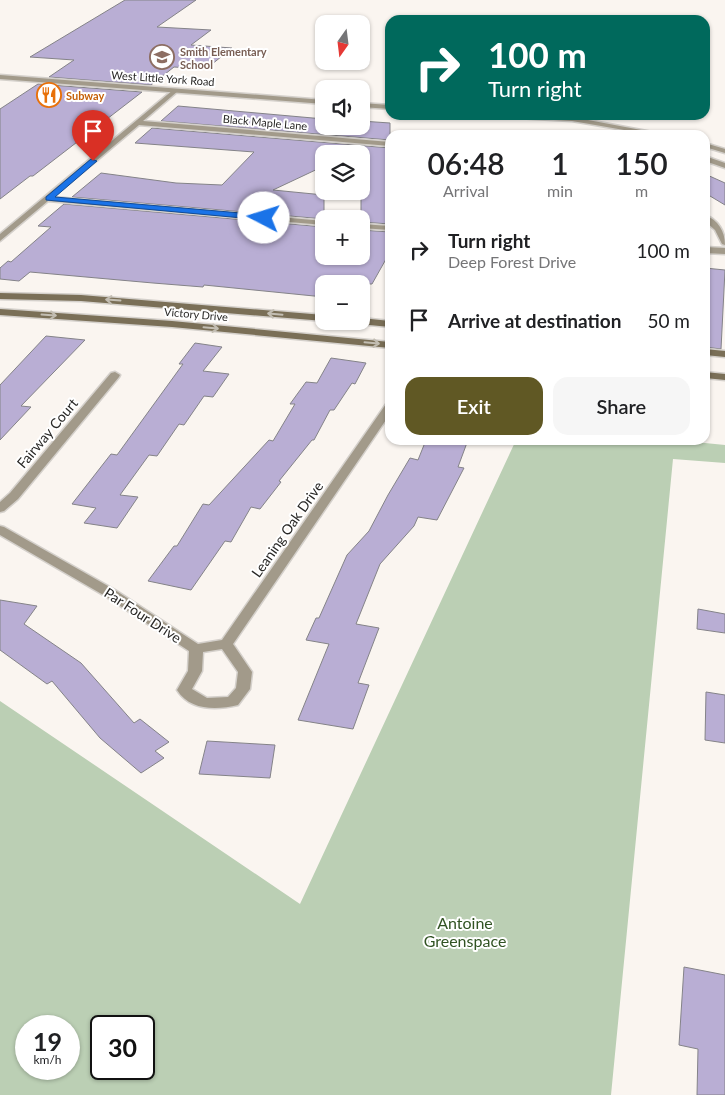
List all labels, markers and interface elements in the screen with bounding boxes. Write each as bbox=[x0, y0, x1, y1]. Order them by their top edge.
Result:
north arrow bbox=[315, 15, 370, 70]
map controls bbox=[315, 15, 370, 330]
text: 100 m bbox=[488, 33, 587, 75]
icon: right bbox=[405, 35, 470, 100]
school or university icon: Smith Elementary School bbox=[149, 44, 175, 70]
place label: Smith Elementary School bbox=[180, 45, 267, 71]
street label: West Little York Road bbox=[111, 68, 215, 88]
text: Turn right bbox=[488, 75, 582, 102]
button: sound bbox=[315, 80, 370, 135]
restaurant icon: Subway bbox=[36, 82, 62, 108]
place label: Subway bbox=[66, 89, 104, 102]
pin bbox=[72, 110, 114, 161]
street label: Black Maple Lane bbox=[222, 112, 308, 132]
icon: arrive bbox=[79, 117, 107, 145]
button: layers bbox=[315, 145, 370, 200]
text: 06:48 bbox=[427, 145, 505, 181]
text: 1 bbox=[551, 145, 569, 181]
text: 150 bbox=[615, 145, 668, 181]
text: Arrival bbox=[443, 181, 489, 200]
text: min bbox=[547, 181, 573, 200]
text: m bbox=[635, 181, 648, 200]
position arrow bbox=[237, 191, 289, 243]
button: + bbox=[315, 210, 370, 265]
text: Turn right bbox=[448, 229, 530, 252]
icon: right bbox=[405, 236, 433, 264]
text: 100 m bbox=[636, 239, 690, 262]
text: Deep Forest Drive bbox=[448, 252, 576, 271]
button: − bbox=[315, 275, 370, 330]
one-way arrow bbox=[106, 296, 122, 305]
street label: Victory Drive bbox=[164, 305, 229, 323]
icon: arrive bbox=[405, 306, 433, 334]
one-way arrow bbox=[267, 309, 283, 318]
text: Arrive at destination bbox=[448, 309, 621, 332]
text: 50 m bbox=[647, 309, 690, 332]
one-way arrow bbox=[40, 310, 56, 319]
one-way arrow bbox=[202, 323, 218, 333]
one-way arrow bbox=[364, 338, 380, 348]
button: Exit bbox=[405, 377, 543, 435]
button: Share bbox=[553, 377, 690, 435]
street label: Fairway Court bbox=[13, 395, 81, 471]
street label: Leaning Oak Drive bbox=[248, 478, 326, 580]
street label: Par Four Drive bbox=[101, 584, 185, 646]
park label: Antoine Greenspace bbox=[424, 913, 506, 950]
speed limit sign: 30 bbox=[90, 1015, 155, 1080]
text: 19 bbox=[33, 1026, 62, 1056]
text: km/h bbox=[33, 1052, 62, 1067]

